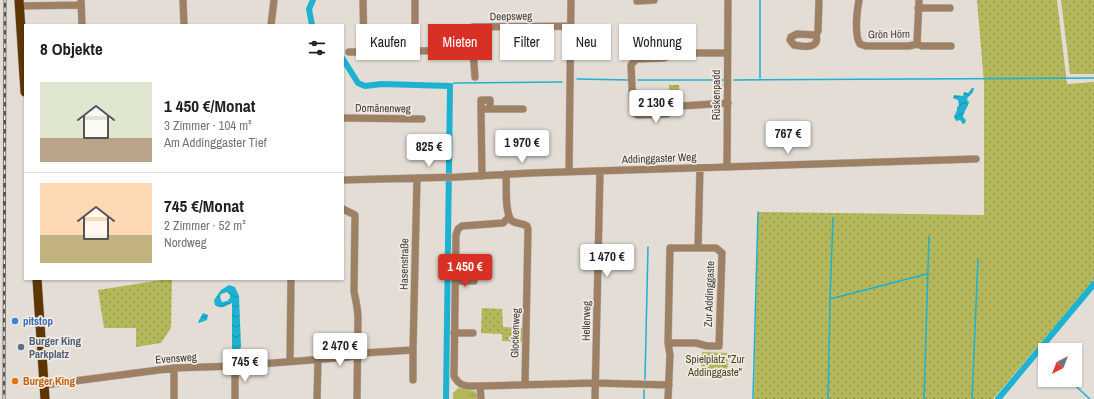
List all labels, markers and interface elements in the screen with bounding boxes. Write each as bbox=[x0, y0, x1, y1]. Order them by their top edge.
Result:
street label: Deepsweg bbox=[490, 9, 532, 23]
chip: Kaufen bbox=[356, 24, 420, 60]
chip: Mieten bbox=[428, 24, 492, 60]
chip: Filter bbox=[500, 24, 554, 60]
chip: Neu bbox=[562, 24, 611, 60]
chip: Wohnung bbox=[619, 24, 696, 60]
street label: Grön Hörn bbox=[868, 27, 910, 41]
text: 8 Objekte bbox=[40, 37, 103, 60]
icon: filters bbox=[306, 37, 328, 59]
street label: Rüskenpadd bbox=[709, 70, 723, 120]
pin: 2 130 € bbox=[619, 90, 693, 124]
text: 1 450 €/Monat bbox=[164, 94, 255, 117]
text: 2 130 € bbox=[638, 94, 674, 111]
icon: home bbox=[72, 98, 120, 146]
street label: Domänenweg bbox=[355, 101, 411, 115]
text: 3 Zimmer · 104 m² bbox=[164, 117, 252, 134]
pin: 767 € bbox=[760, 121, 816, 155]
text: 767 € bbox=[775, 125, 801, 142]
pin: 1 970 € bbox=[485, 130, 559, 164]
text: Am Addinggaster Tief bbox=[164, 134, 267, 151]
pin: 825 € bbox=[401, 134, 457, 168]
text: 1 970 € bbox=[504, 134, 540, 151]
text: 825 € bbox=[416, 138, 442, 155]
street label: Addinggaster Weg bbox=[620, 150, 697, 166]
text: 745 €/Monat bbox=[164, 194, 244, 217]
icon: home bbox=[72, 199, 120, 247]
text: 2 Zimmer · 52 m² bbox=[164, 217, 246, 234]
text: Nordweg bbox=[164, 234, 207, 251]
street label: Hasenstraße bbox=[397, 238, 411, 290]
pin: 1 470 € bbox=[570, 244, 644, 278]
text: 1 470 € bbox=[589, 248, 625, 265]
pin: 1 450 € bbox=[428, 254, 502, 288]
text: 1 450 € bbox=[447, 258, 483, 275]
street label: Zur Addinggaste bbox=[701, 261, 717, 327]
street label: Hellerweg bbox=[579, 301, 593, 341]
street label: Glockenweg bbox=[507, 308, 523, 358]
place label: pitstop bbox=[23, 314, 54, 328]
marker: pitstop bbox=[10, 316, 20, 326]
pin: 2 470 € bbox=[303, 333, 377, 367]
place label: Burger King Parkplatz bbox=[29, 334, 82, 361]
text: 2 470 € bbox=[322, 337, 358, 354]
marker: Burger King Parkplatz bbox=[16, 342, 26, 352]
north arrow bbox=[1038, 343, 1082, 387]
map controls bbox=[1038, 343, 1082, 387]
pin: 745 € bbox=[217, 349, 273, 383]
street label: Evensweg bbox=[155, 350, 197, 366]
park label: Spielplatz "Zur Addinggaste" bbox=[686, 352, 744, 379]
text: 745 € bbox=[232, 353, 258, 370]
place label: Burger King bbox=[23, 374, 76, 388]
marker: Burger King bbox=[10, 376, 20, 386]

